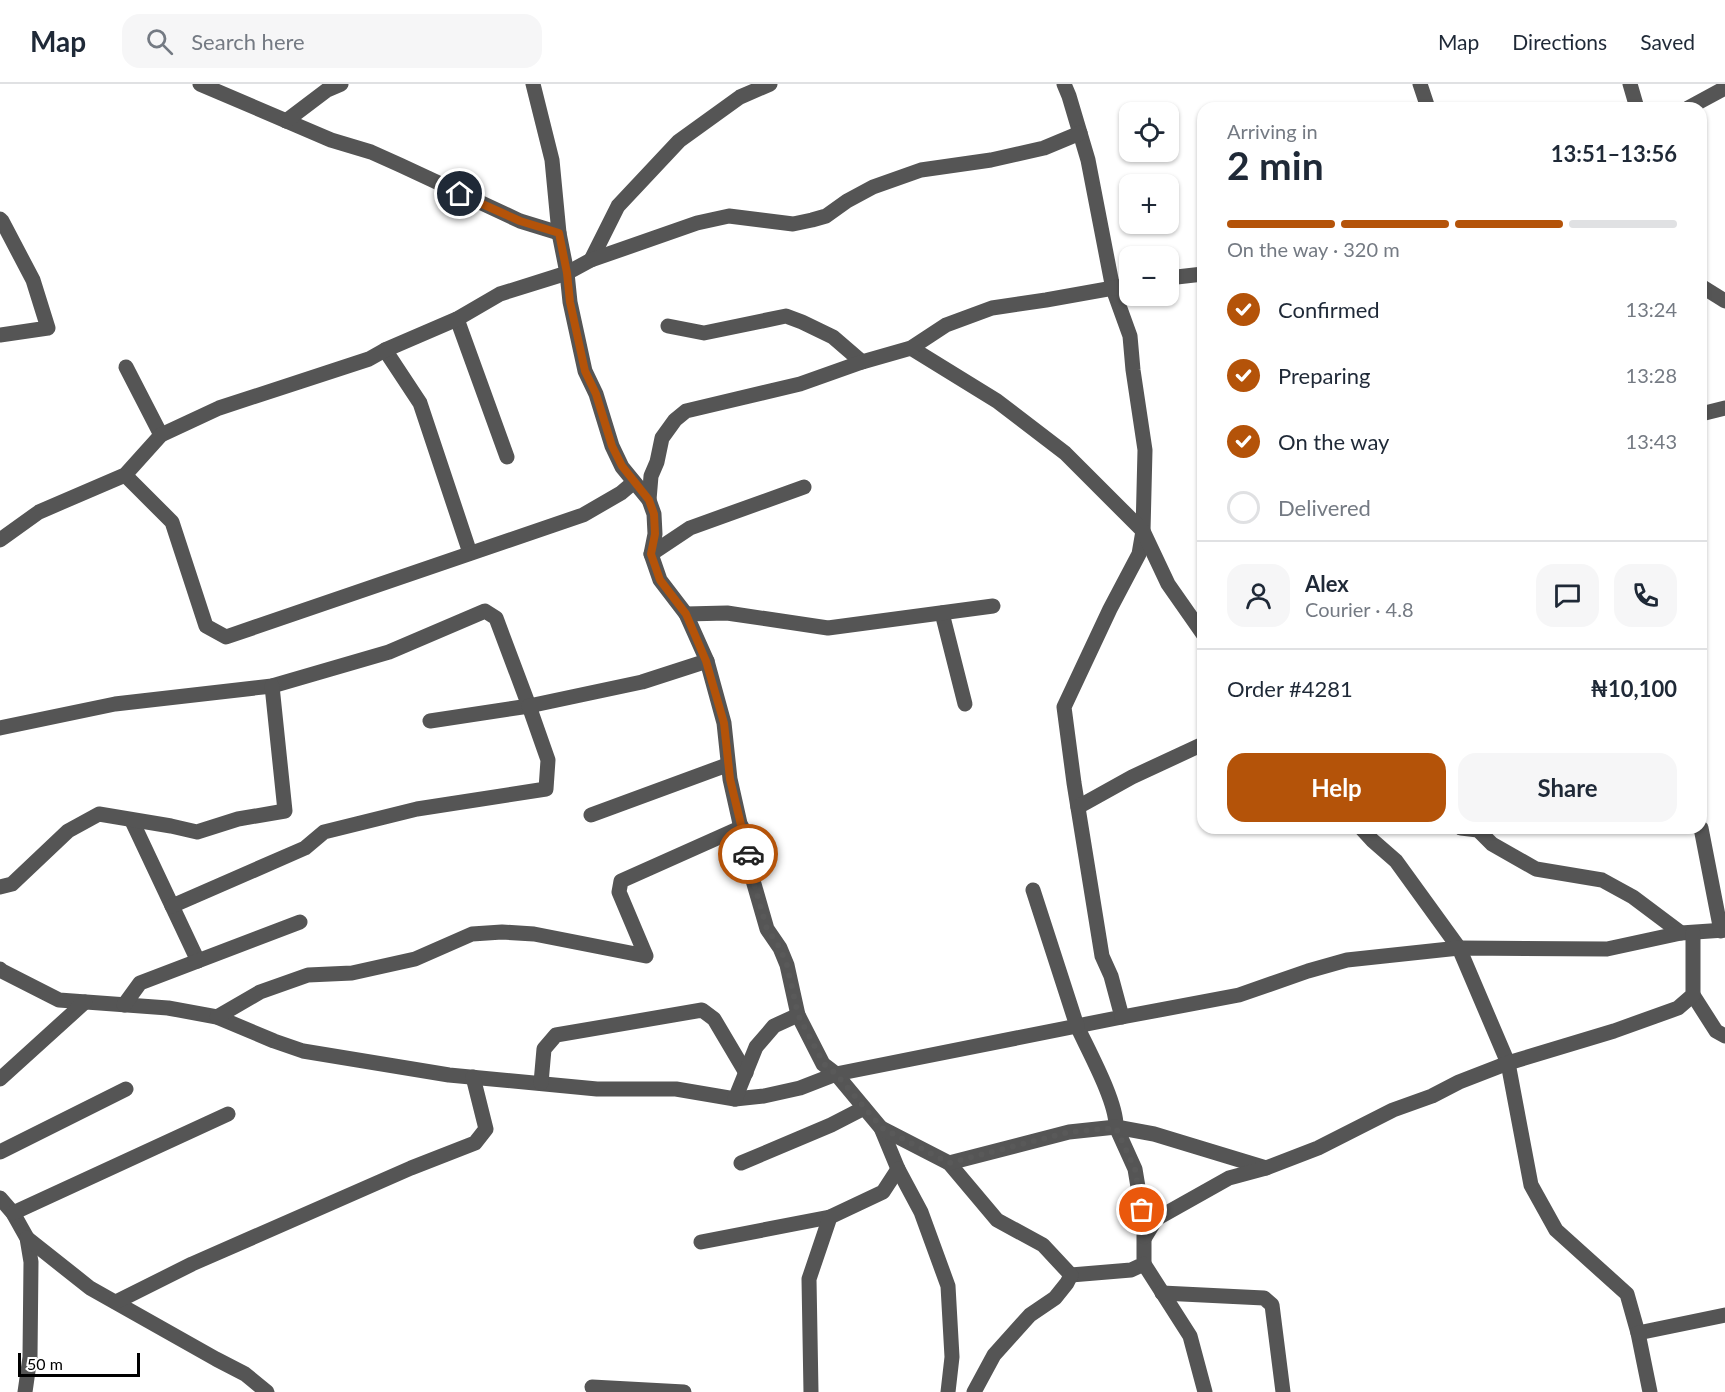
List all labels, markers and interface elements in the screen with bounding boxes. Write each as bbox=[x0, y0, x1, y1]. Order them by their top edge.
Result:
search box bbox=[122, 14, 542, 68]
text: Map bbox=[30, 24, 86, 58]
icon: search bbox=[143, 25, 176, 58]
text: Search here bbox=[191, 28, 305, 55]
text: Map bbox=[1438, 29, 1479, 54]
text: Directions bbox=[1512, 29, 1607, 54]
text: Saved bbox=[1640, 29, 1695, 54]
map controls bbox=[1119, 102, 1179, 306]
button: locate bbox=[1119, 102, 1179, 162]
text: Arriving in bbox=[1227, 119, 1318, 143]
text: 13:51–13:56 bbox=[1551, 140, 1677, 167]
text: 2 min bbox=[1227, 142, 1324, 188]
pin bbox=[434, 168, 485, 219]
button: + bbox=[1119, 174, 1179, 234]
icon: home bbox=[443, 177, 476, 210]
text: On the way · 320 m bbox=[1227, 237, 1400, 261]
button: − bbox=[1119, 246, 1179, 306]
icon: check bbox=[1227, 293, 1260, 326]
text: Confirmed bbox=[1278, 296, 1380, 323]
text: 13:24 bbox=[1626, 297, 1677, 321]
icon: check bbox=[1227, 359, 1260, 392]
text: Preparing bbox=[1278, 362, 1370, 389]
text: 13:28 bbox=[1626, 363, 1677, 387]
icon: check bbox=[1227, 425, 1260, 458]
text: On the way bbox=[1278, 428, 1389, 455]
text: 13:43 bbox=[1626, 429, 1677, 453]
text: Delivered bbox=[1278, 494, 1371, 521]
button: person bbox=[1227, 564, 1290, 627]
button: chat bbox=[1536, 564, 1599, 627]
button: phone bbox=[1614, 564, 1677, 627]
text: Alex bbox=[1305, 570, 1349, 597]
text: Courier · 4.8 bbox=[1305, 597, 1414, 621]
text: Order #4281 bbox=[1227, 675, 1353, 702]
text: ₦10,100 bbox=[1590, 675, 1677, 702]
button: Help bbox=[1227, 753, 1446, 822]
button: Share bbox=[1458, 753, 1677, 822]
courier bbox=[718, 824, 778, 884]
icon: car bbox=[732, 838, 765, 871]
pin bbox=[1116, 1184, 1167, 1235]
icon: bag bbox=[1125, 1193, 1158, 1226]
scale bar bbox=[18, 1350, 140, 1378]
text: 50 m bbox=[27, 1354, 63, 1373]

